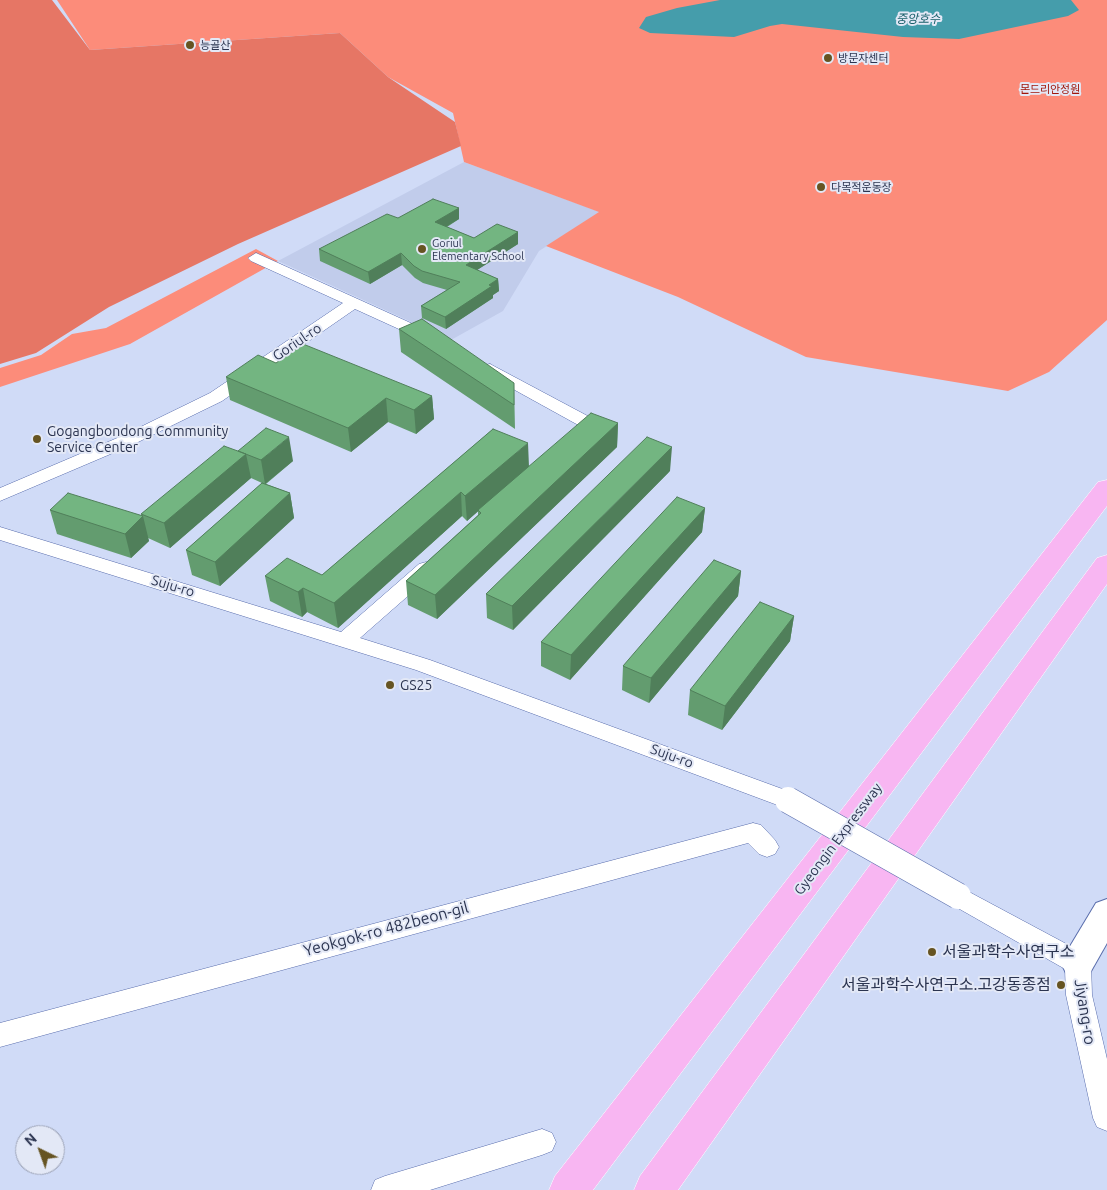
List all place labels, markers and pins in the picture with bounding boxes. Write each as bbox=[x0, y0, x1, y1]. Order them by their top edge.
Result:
place label: 능골산 bbox=[200, 38, 230, 52]
marker: 능골산 bbox=[184, 39, 196, 51]
place label: 방문자센터 bbox=[838, 51, 889, 65]
marker: 방문자센터 bbox=[822, 52, 834, 64]
place label: 다목적운동장 bbox=[831, 180, 892, 194]
marker: 다목적운동장 bbox=[815, 181, 827, 193]
place label: Goriul Elementary School bbox=[432, 236, 524, 262]
marker: Goriul Elementary School bbox=[416, 243, 428, 255]
place label: Gogangbondong Community Service Center bbox=[47, 423, 228, 456]
marker: Gogangbondong Community Service Center bbox=[31, 433, 43, 445]
place label: GS25 bbox=[400, 677, 432, 693]
marker: GS25 bbox=[384, 679, 396, 691]
place label: 서울과학수사연구소 bbox=[942, 942, 1074, 962]
marker: 서울과학수사연구소 bbox=[926, 946, 938, 958]
place label: 서울과학수사연구소.고강동종점 bbox=[841, 975, 1051, 995]
marker: 서울과학수사연구소.고강동종점 bbox=[1055, 979, 1067, 991]

